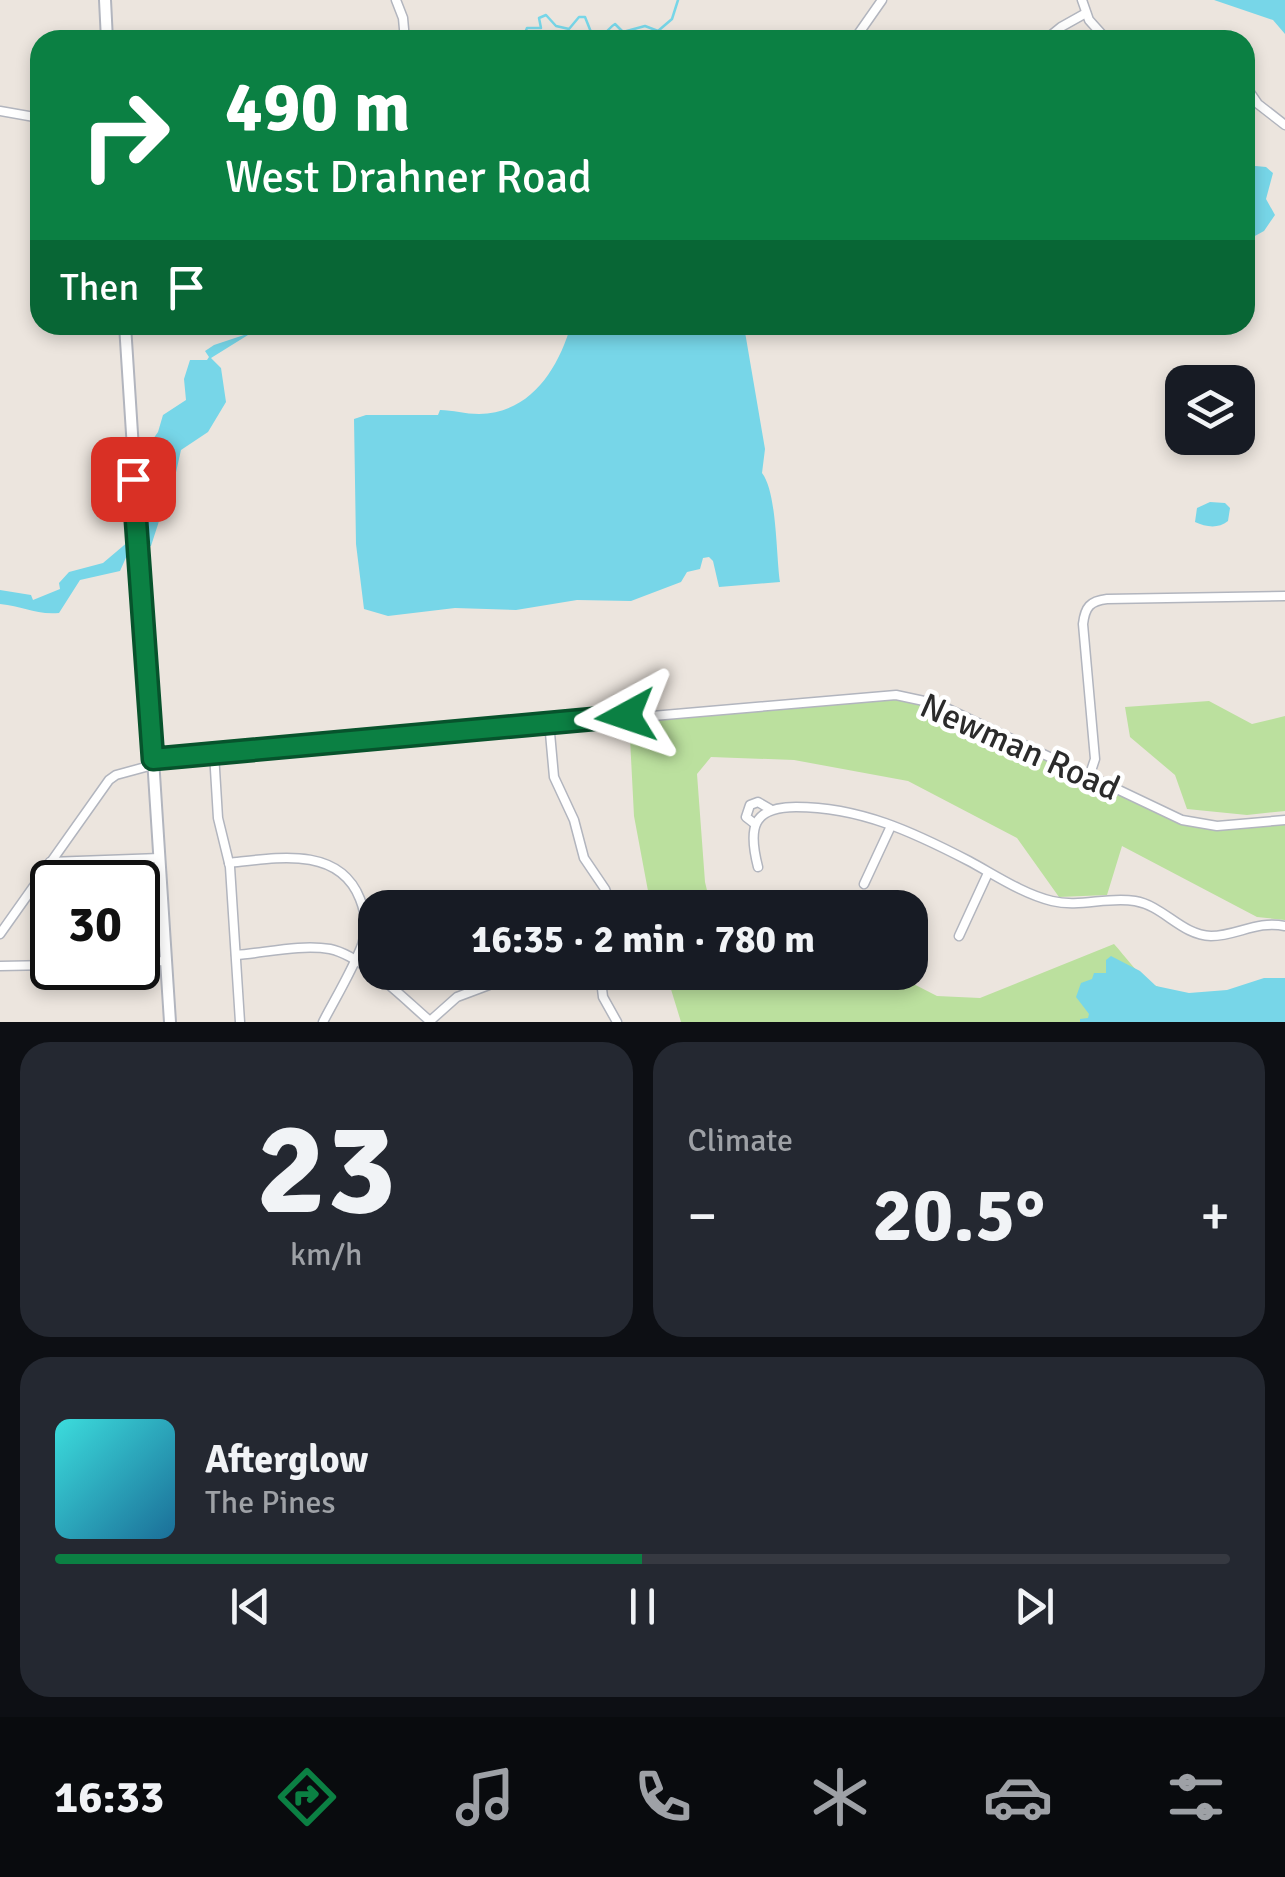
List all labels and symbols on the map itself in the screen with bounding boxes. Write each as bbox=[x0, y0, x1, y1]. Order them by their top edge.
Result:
pin bbox=[91, 437, 176, 522]
position arrow bbox=[574, 664, 678, 768]
street label: Newman Road bbox=[914, 684, 1126, 810]
speed limit sign: 30 bbox=[30, 860, 160, 990]

